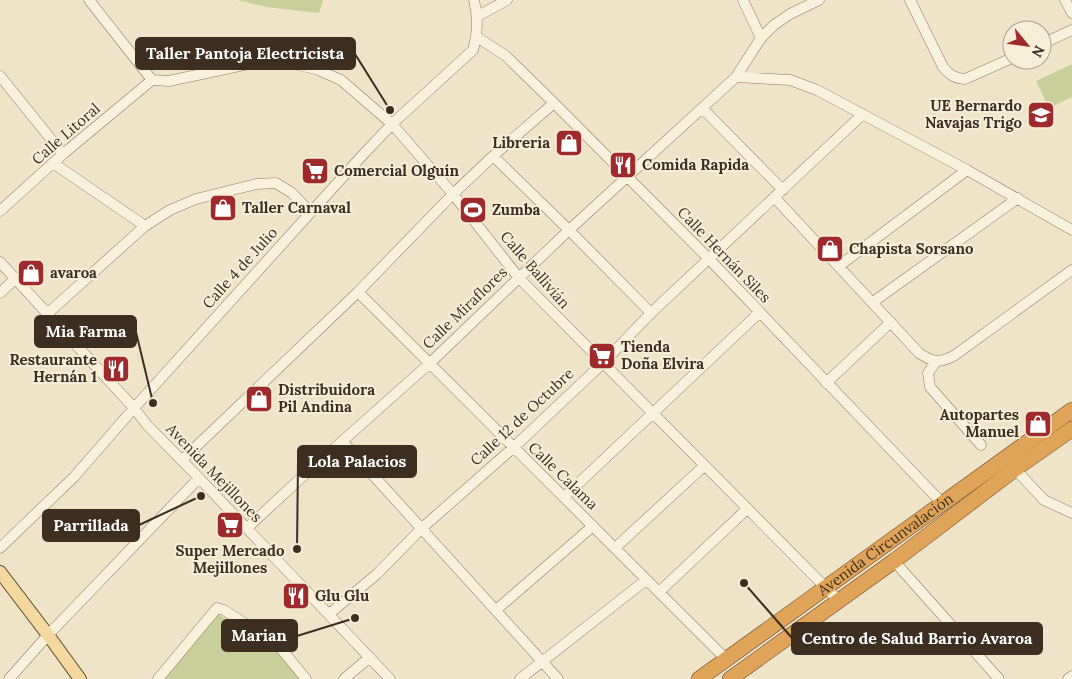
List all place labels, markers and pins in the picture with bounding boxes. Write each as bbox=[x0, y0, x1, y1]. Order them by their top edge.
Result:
callout: Taller Pantoja Electricista bbox=[136, 38, 355, 69]
place label: UE Bernardo Navajas Trigo bbox=[925, 96, 1023, 132]
school or university icon: UE Bernardo Navajas Trigo bbox=[1026, 100, 1056, 130]
shop icon: Libreria bbox=[554, 128, 584, 158]
place label: Libreria bbox=[492, 133, 550, 152]
restaurant icon: Comida Rapida bbox=[608, 150, 638, 180]
place label: Comida Rapida bbox=[642, 155, 749, 174]
supermarket icon: Comercial Olguín bbox=[300, 156, 330, 186]
place label: Comercial Olguín bbox=[334, 161, 459, 180]
shop icon: Taller Carnaval bbox=[208, 193, 238, 223]
sports icon: Zumba bbox=[458, 195, 488, 225]
place label: Taller Carnaval bbox=[242, 198, 351, 217]
place label: Zumba bbox=[492, 200, 540, 219]
shop icon: Chapista Sorsano bbox=[815, 234, 845, 264]
place label: Chapista Sorsano bbox=[849, 239, 974, 258]
shop icon: avaroa bbox=[16, 258, 46, 288]
place label: avaroa bbox=[50, 263, 97, 282]
callout: Mia Farma bbox=[35, 316, 136, 347]
place label: Tienda Doña Elvira bbox=[621, 337, 704, 373]
supermarket icon: Tienda Doña Elvira bbox=[587, 341, 617, 371]
place label: Restaurante Hernán 1 bbox=[10, 350, 97, 386]
restaurant icon: Restaurante Hernán 1 bbox=[101, 354, 131, 384]
place label: Distribuidora Pil Andina bbox=[278, 380, 375, 416]
shop icon: Distribuidora Pil Andina bbox=[244, 384, 274, 414]
place label: Autopartes Manuel bbox=[940, 405, 1019, 441]
shop icon: Autopartes Manuel bbox=[1023, 409, 1053, 439]
callout: Lola Palacios bbox=[298, 446, 416, 477]
callout: Parrillada bbox=[43, 510, 139, 541]
supermarket icon: Super Mercado Mejillones bbox=[215, 510, 245, 540]
place label: Super Mercado Mejillones bbox=[176, 541, 285, 577]
restaurant icon: Glu Glu bbox=[281, 581, 311, 611]
place label: Glu Glu bbox=[315, 586, 369, 605]
callout: Marian bbox=[222, 620, 297, 651]
callout: Centro de Salud Barrio Avaroa bbox=[792, 623, 1042, 654]

